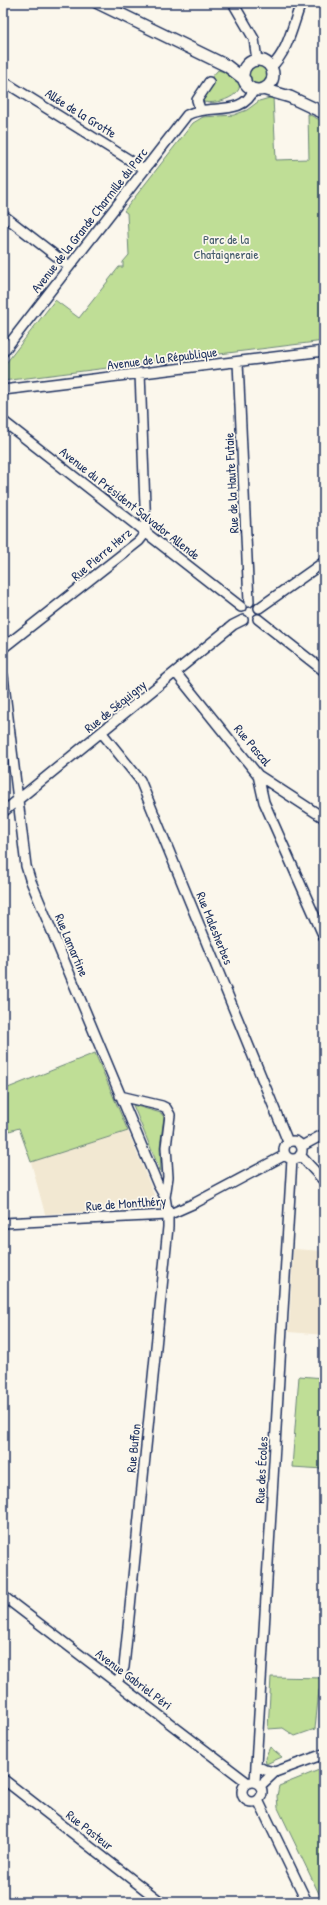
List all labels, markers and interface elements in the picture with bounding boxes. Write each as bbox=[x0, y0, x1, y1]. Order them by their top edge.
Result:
street label: Allée de la Grotte bbox=[42, 84, 120, 142]
street label: Avenue de la Grande Charmille du Parc bbox=[27, 144, 151, 296]
park label: Parc de la Chataigneraie bbox=[193, 230, 259, 263]
street label: Avenue de la République bbox=[106, 342, 218, 374]
street label: Rue de la Haute Futaie bbox=[219, 432, 243, 534]
street label: Avenue du Président Salvador Allende bbox=[56, 442, 204, 564]
street label: Rue Pierre Herz bbox=[67, 523, 135, 585]
street label: Rue de Séquigny bbox=[80, 675, 150, 737]
street label: Rue Pascal bbox=[230, 720, 276, 770]
street label: Rue Malesherbes bbox=[192, 889, 238, 967]
street label: Rue Lamartine bbox=[51, 911, 93, 979]
street label: Rue de Montlhéry bbox=[85, 1191, 167, 1215]
street label: Rue Buffon bbox=[121, 1423, 145, 1473]
street label: Rue des Écoles bbox=[250, 1436, 272, 1504]
street label: Avenue Gabriel Péri bbox=[92, 1644, 176, 1714]
street label: Rue Pasteur bbox=[63, 1806, 117, 1854]

